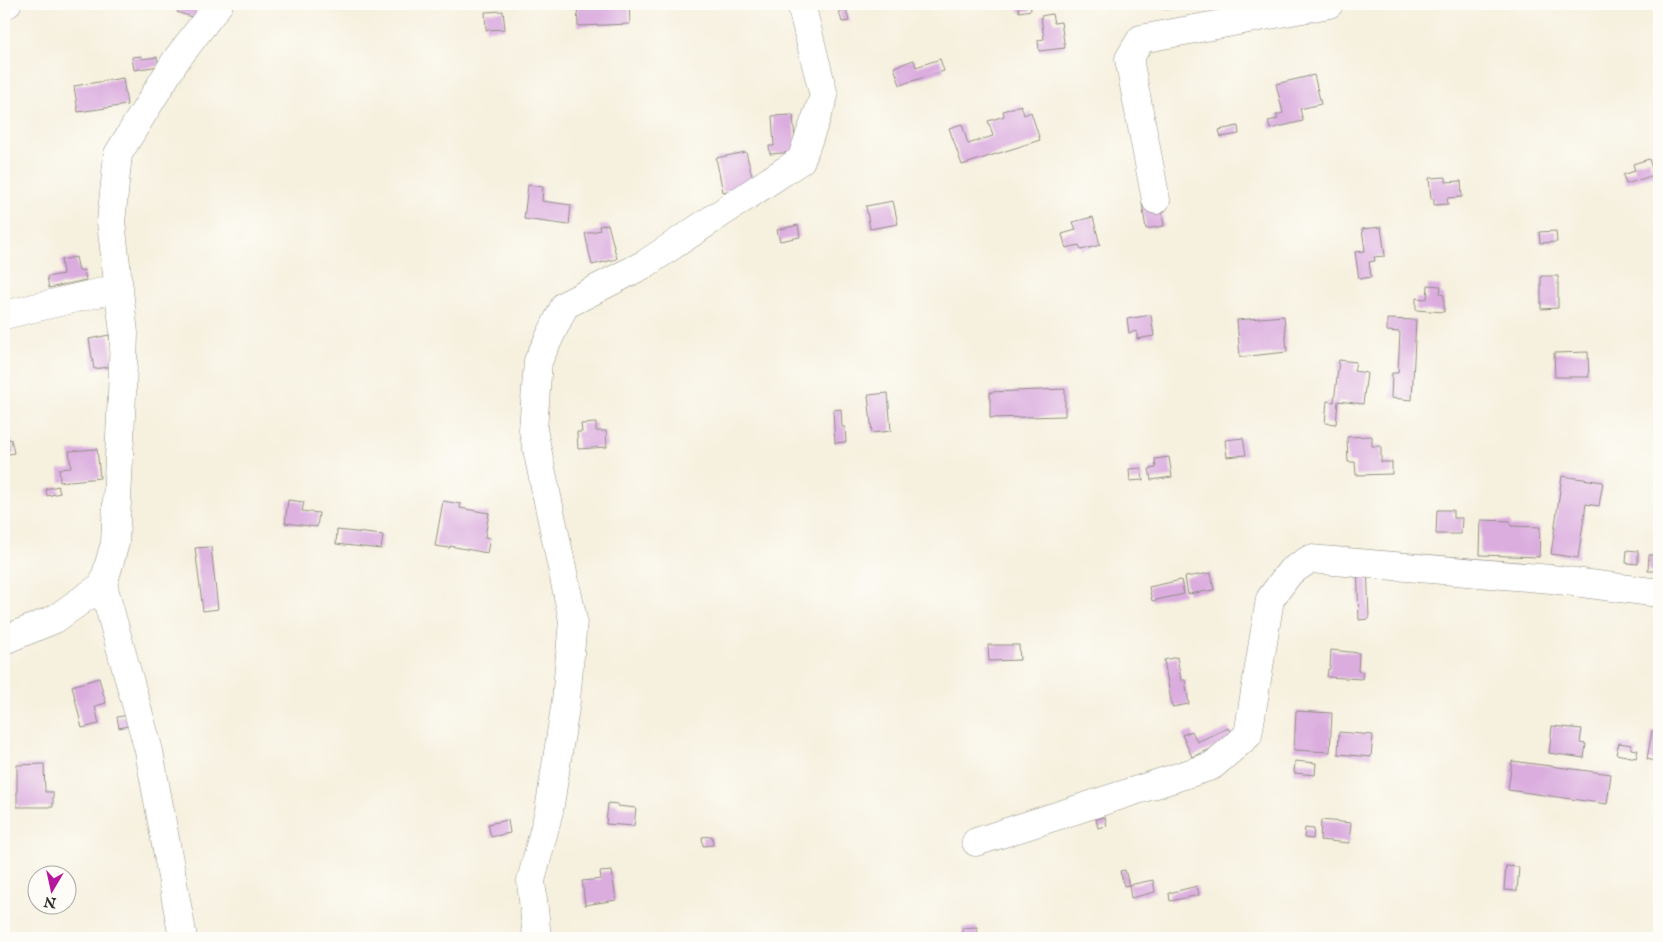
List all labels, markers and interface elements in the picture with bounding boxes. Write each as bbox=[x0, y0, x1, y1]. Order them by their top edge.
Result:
north arrow bbox=[28, 864, 78, 914]
text: N bbox=[43, 892, 59, 912]

